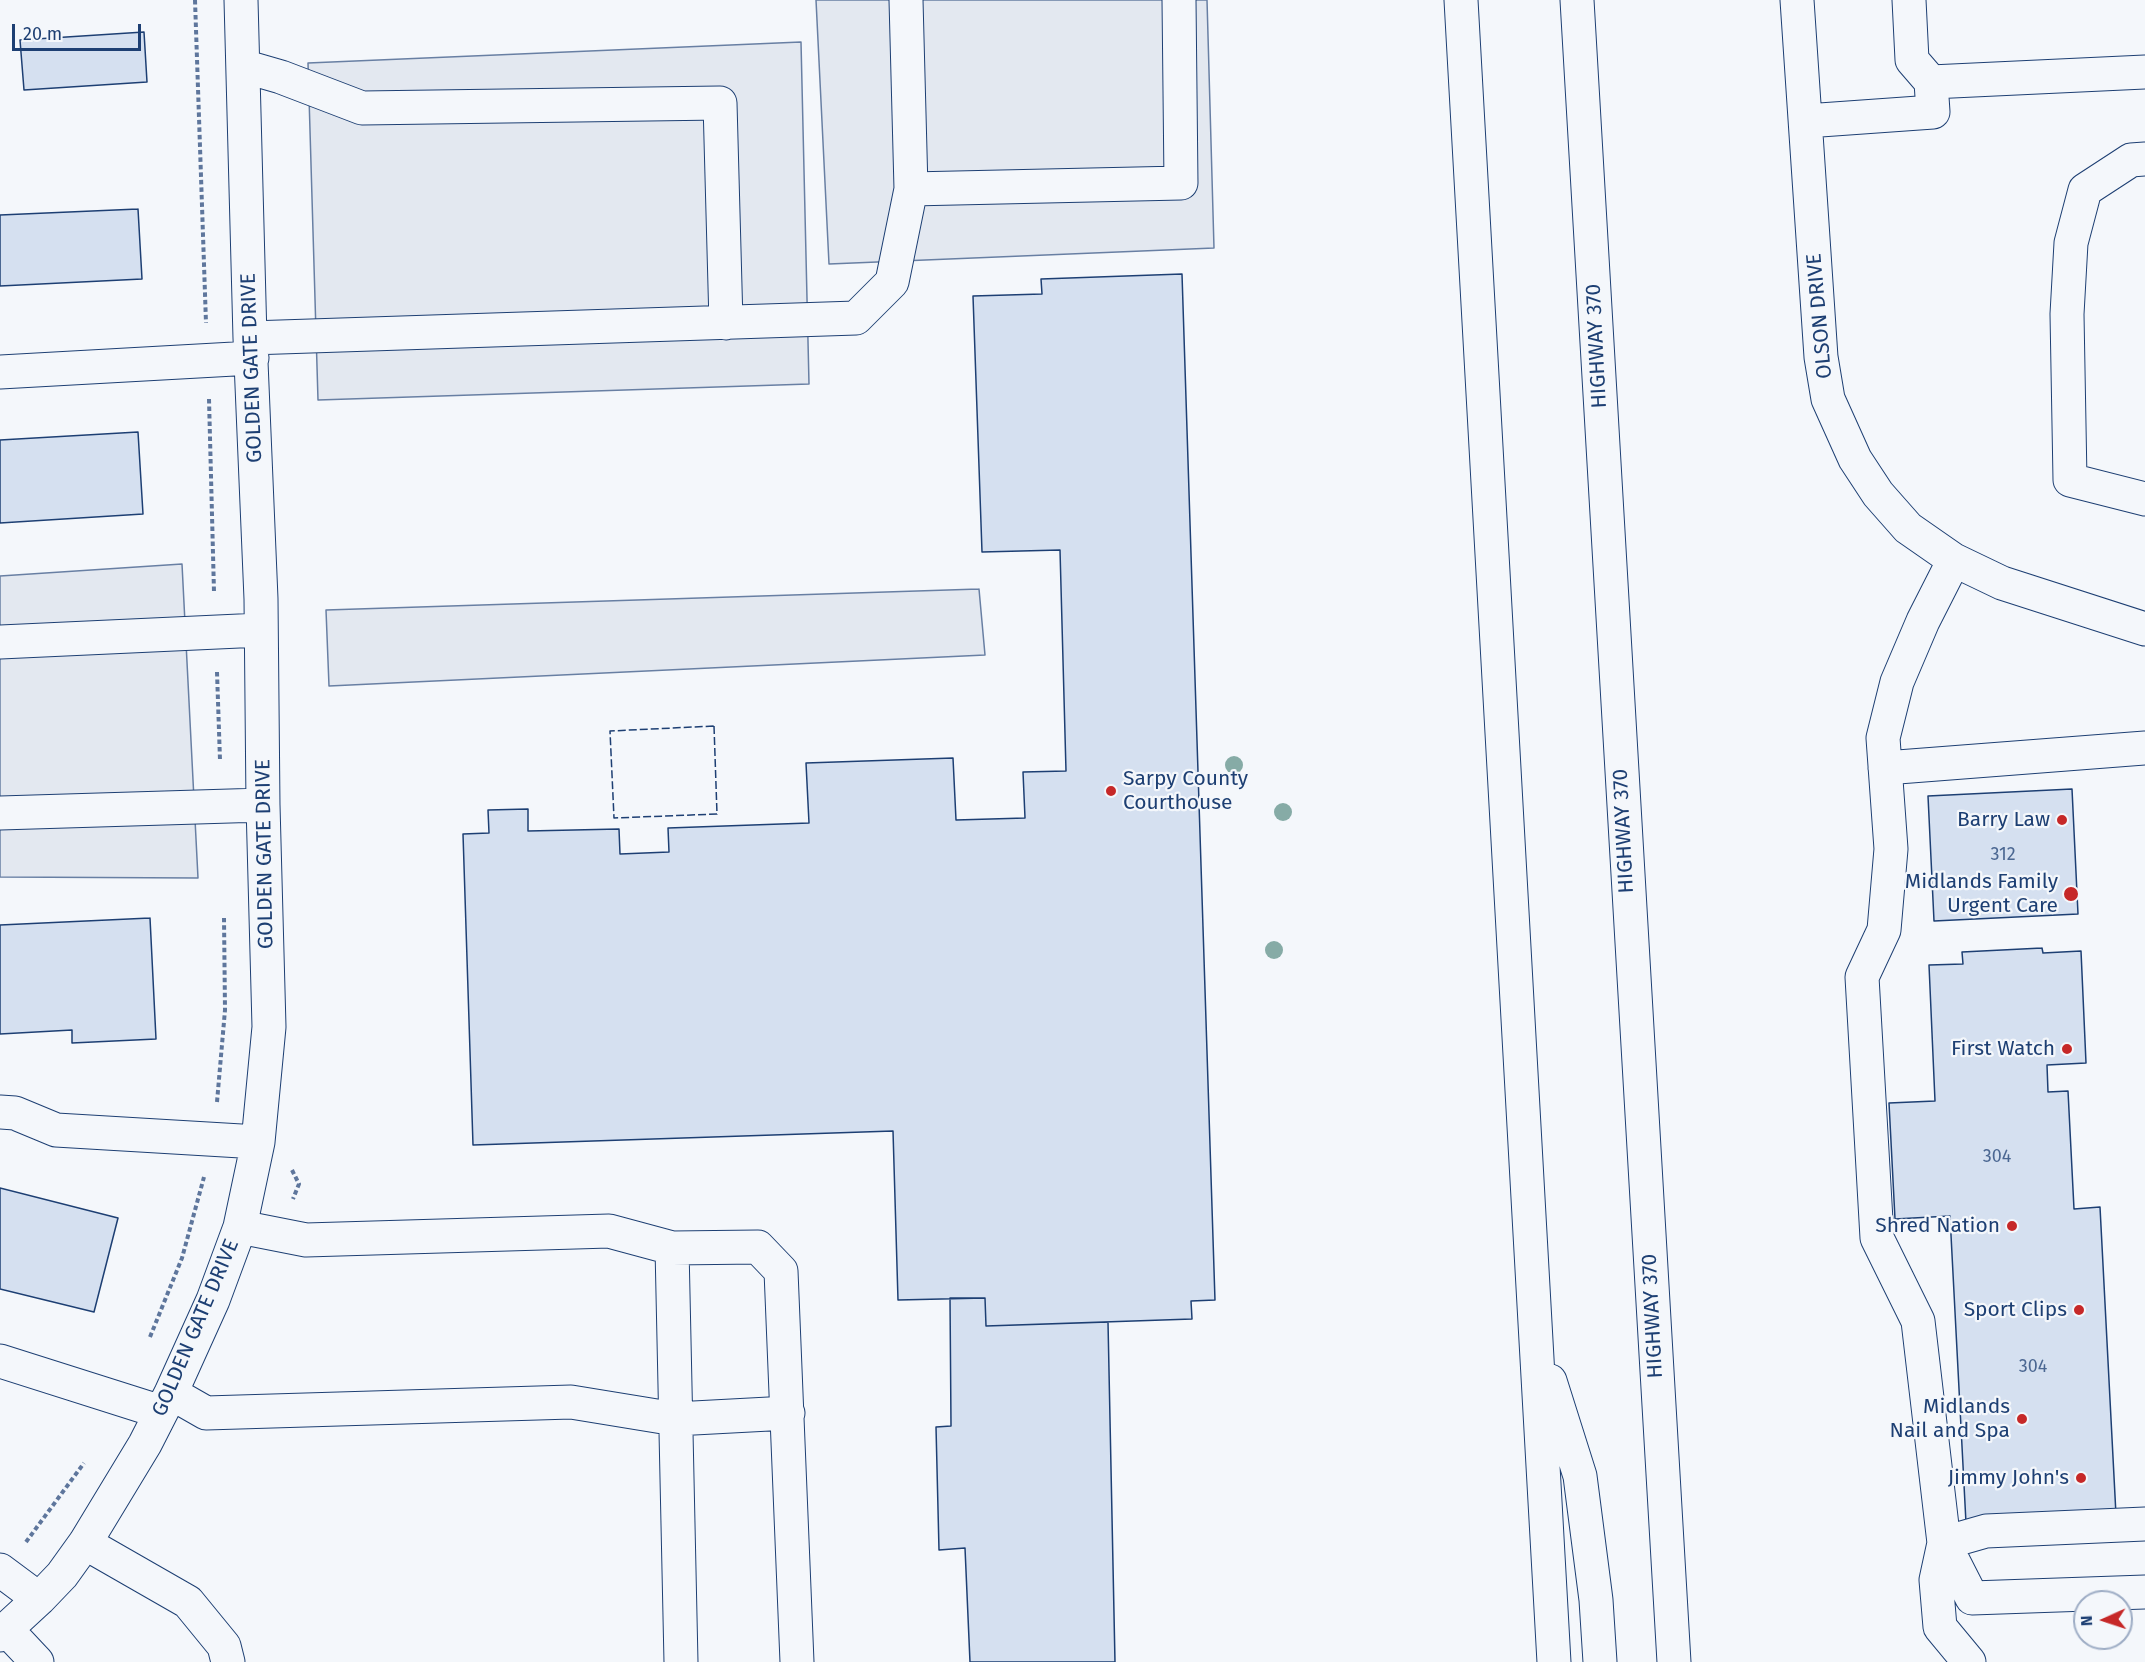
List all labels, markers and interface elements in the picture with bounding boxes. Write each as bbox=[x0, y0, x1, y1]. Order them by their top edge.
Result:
scale bar bbox=[15, 12, 144, 50]
text: 20 m bbox=[23, 23, 62, 45]
street label: OLSON DRIVE bbox=[1802, 252, 1838, 380]
street label: GOLDEN GATE DRIVE bbox=[236, 273, 268, 463]
street label: HIGHWAY 370 bbox=[1581, 283, 1613, 409]
street label: GOLDEN GATE DRIVE bbox=[251, 759, 279, 949]
place label: Sarpy County Courthouse bbox=[1123, 766, 1248, 816]
street label: HIGHWAY 370 bbox=[1608, 768, 1640, 894]
marker: Sarpy County Courthouse bbox=[1104, 784, 1118, 798]
place label: Barry Law bbox=[1957, 807, 2050, 833]
marker: Barry Law bbox=[2055, 813, 2069, 827]
house number: 312 bbox=[1990, 844, 2016, 866]
place label: Midlands Family Urgent Care bbox=[1905, 869, 2058, 919]
marker: Midlands Family Urgent Care bbox=[2062, 885, 2080, 903]
place label: First Watch bbox=[1951, 1036, 2055, 1062]
marker: First Watch bbox=[2060, 1042, 2074, 1056]
house number: 304 bbox=[1983, 1146, 2011, 1168]
place label: Shred Nation bbox=[1875, 1213, 2000, 1239]
marker: Shred Nation bbox=[2005, 1219, 2019, 1233]
street label: GOLDEN GATE DRIVE bbox=[147, 1236, 245, 1420]
street label: HIGHWAY 370 bbox=[1637, 1253, 1669, 1379]
place label: Sport Clips bbox=[1964, 1297, 2067, 1323]
marker: Sport Clips bbox=[2072, 1303, 2086, 1317]
house number: 304 bbox=[2019, 1356, 2047, 1378]
place label: Midlands Nail and Spa bbox=[1890, 1394, 2010, 1444]
marker: Midlands Nail and Spa bbox=[2015, 1412, 2029, 1426]
place label: Jimmy John's bbox=[1948, 1465, 2069, 1491]
marker: Jimmy John's bbox=[2074, 1471, 2088, 1485]
north arrow bbox=[2073, 1590, 2133, 1650]
text: N bbox=[2077, 1615, 2096, 1627]

